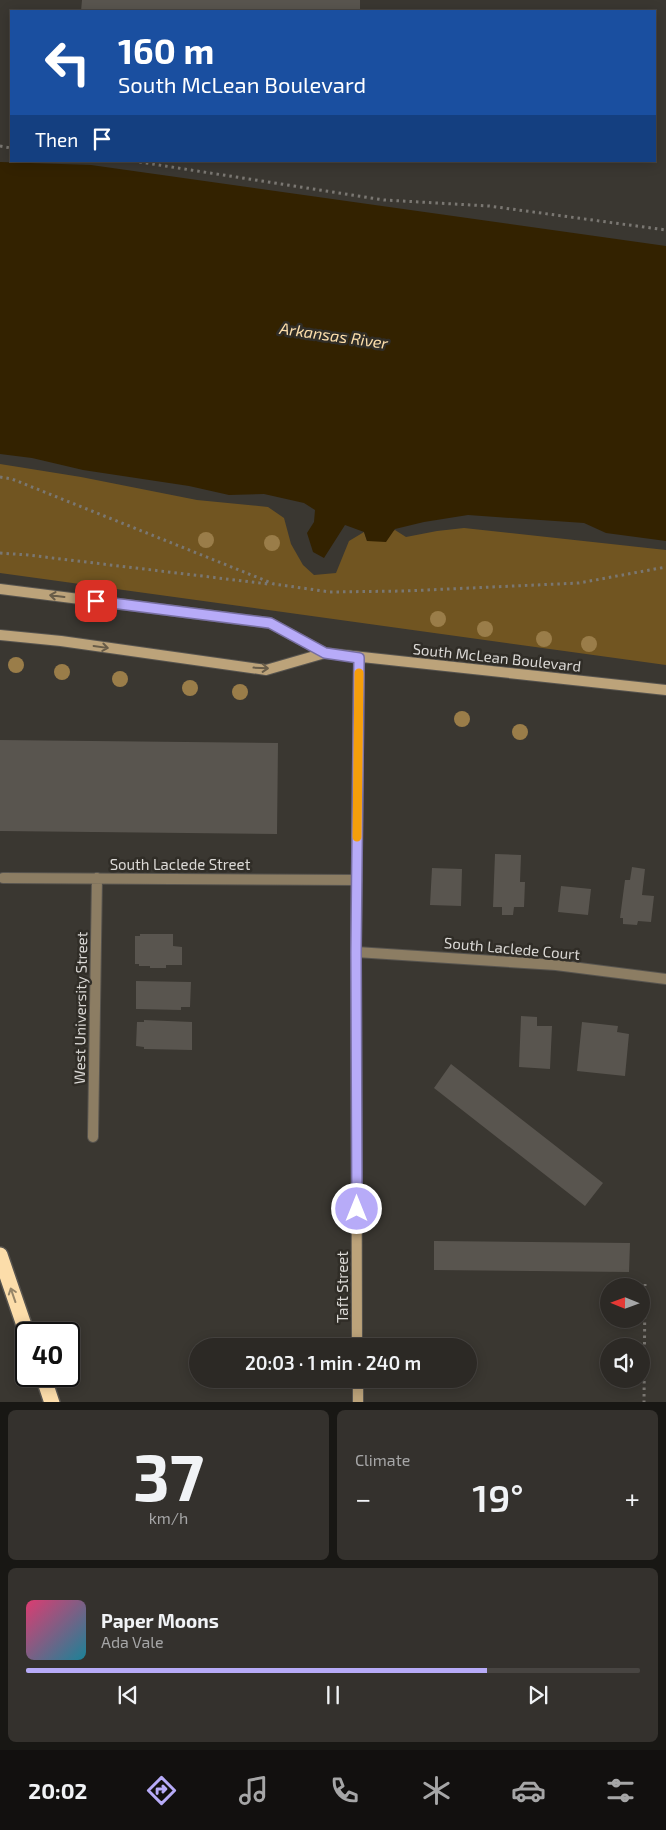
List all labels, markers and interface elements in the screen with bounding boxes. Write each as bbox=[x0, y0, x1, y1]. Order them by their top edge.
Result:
text: 160 m bbox=[118, 29, 214, 71]
icon: left bbox=[35, 30, 100, 95]
text: South McLean Boulevard bbox=[118, 71, 366, 97]
icon: arrive bbox=[88, 125, 116, 153]
text: Then bbox=[35, 128, 78, 151]
water label: Arkansas River bbox=[278, 318, 390, 352]
pin bbox=[75, 580, 117, 622]
icon: arrive bbox=[82, 587, 110, 615]
one-way arrow bbox=[50, 591, 66, 601]
street label: South McLean Boulevard bbox=[412, 639, 582, 675]
one-way arrow bbox=[92, 642, 108, 652]
one-way arrow bbox=[253, 663, 269, 673]
street label: South Laclede Street bbox=[110, 855, 251, 873]
street label: West University Street bbox=[70, 931, 90, 1085]
street label: South Laclede Court bbox=[443, 933, 581, 963]
position arrow bbox=[330, 1182, 382, 1234]
street label: Taft Street bbox=[333, 1251, 351, 1323]
north arrow bbox=[600, 1278, 650, 1328]
map controls bbox=[600, 1278, 650, 1388]
one-way arrow bbox=[8, 1287, 17, 1303]
speed limit sign: 40 bbox=[15, 1322, 80, 1387]
button: sound bbox=[600, 1338, 650, 1388]
text: 20:03 · 1 min · 240 m bbox=[245, 1351, 421, 1374]
text: 37 bbox=[133, 1436, 204, 1514]
text: Climate bbox=[355, 1450, 410, 1469]
text: 19° bbox=[472, 1474, 524, 1520]
text: − bbox=[355, 1481, 371, 1515]
text: + bbox=[625, 1481, 640, 1515]
text: km/h bbox=[149, 1508, 188, 1527]
text: Paper Moons bbox=[101, 1609, 219, 1632]
text: Ada Vale bbox=[101, 1632, 164, 1651]
icon: previous bbox=[114, 1681, 142, 1709]
icon: pause bbox=[319, 1681, 347, 1709]
icon: next bbox=[524, 1681, 552, 1709]
icon: directions bbox=[144, 1773, 179, 1808]
icon: music bbox=[236, 1773, 271, 1808]
icon: phone bbox=[327, 1773, 362, 1808]
icon: climate bbox=[419, 1773, 454, 1808]
icon: car bbox=[511, 1773, 546, 1808]
icon: filters bbox=[603, 1773, 638, 1808]
text: 20:02 bbox=[28, 1777, 87, 1803]

